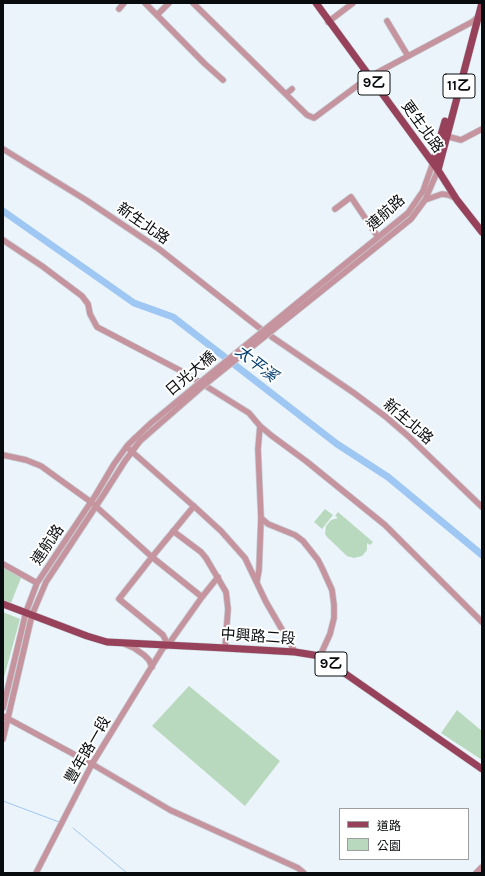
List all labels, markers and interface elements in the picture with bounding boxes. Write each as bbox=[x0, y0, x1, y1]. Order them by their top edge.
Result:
road number: 9乙 bbox=[358, 71, 390, 95]
road number: 11乙 bbox=[443, 74, 475, 98]
street label: 更生北路 bbox=[397, 97, 447, 157]
street label: 連航路 bbox=[363, 191, 409, 235]
street label: 新生北路 bbox=[113, 199, 173, 249]
water label: 太平溪 bbox=[231, 342, 281, 386]
street label: 日光大橋 bbox=[162, 348, 220, 400]
street label: 新生北路 bbox=[379, 396, 437, 448]
street label: 連航路 bbox=[28, 521, 68, 569]
street label: 中興路二段 bbox=[220, 625, 296, 649]
road number: 9乙 bbox=[315, 652, 347, 676]
street label: 豐年路一段 bbox=[61, 713, 115, 787]
legend bbox=[339, 808, 469, 860]
text: 道路 bbox=[377, 819, 401, 833]
text: 公園 bbox=[377, 839, 401, 853]

